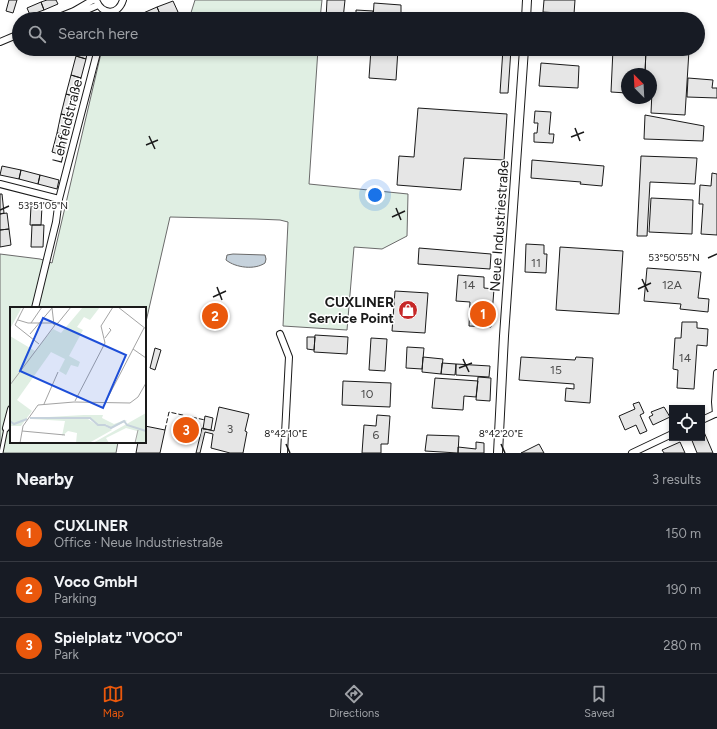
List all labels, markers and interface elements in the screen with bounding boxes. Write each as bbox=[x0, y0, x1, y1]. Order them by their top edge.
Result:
search box bbox=[12, 12, 705, 56]
icon: search bbox=[26, 23, 48, 45]
text: Search here bbox=[58, 25, 138, 43]
north arrow bbox=[621, 68, 657, 104]
street label: Lehfeldstraße bbox=[49, 77, 86, 165]
street label: Neue Industriestraße bbox=[486, 159, 513, 292]
your location bbox=[365, 185, 385, 205]
text: 53°51'05"N bbox=[18, 199, 68, 212]
text: 53°50'55"N bbox=[648, 251, 700, 264]
house number: 11 bbox=[531, 256, 541, 270]
house number: 14 bbox=[463, 278, 476, 292]
house number: 12A bbox=[662, 278, 682, 292]
place label: CUXLINER Service Point bbox=[309, 294, 394, 327]
shop icon: CUXLINER Service Point bbox=[397, 299, 419, 321]
pin: 1 bbox=[470, 299, 496, 329]
pin: 2 bbox=[202, 301, 228, 331]
inset map bbox=[10, 307, 146, 443]
house number: 14 bbox=[679, 351, 692, 365]
house number: 15 bbox=[550, 363, 562, 377]
house number: 10 bbox=[361, 387, 374, 401]
map controls bbox=[669, 405, 705, 441]
button: locate bbox=[669, 405, 705, 441]
pin: 3 bbox=[173, 415, 199, 445]
house number: 3 bbox=[227, 422, 233, 436]
text: 8°42'10"E bbox=[264, 427, 308, 440]
text: 8°42'20"E bbox=[479, 427, 523, 440]
house number: 6 bbox=[373, 428, 380, 442]
text: Nearby bbox=[16, 469, 74, 489]
text: 3 results bbox=[652, 472, 701, 487]
text: CUXLINER bbox=[54, 517, 128, 535]
text: 1 bbox=[26, 526, 32, 541]
text: 150 m bbox=[666, 526, 701, 541]
text: Office · Neue Industriestraße bbox=[54, 535, 223, 550]
text: Voco GmbH bbox=[54, 573, 138, 591]
text: 2 bbox=[25, 582, 33, 597]
text: 190 m bbox=[666, 582, 701, 597]
text: Parking bbox=[54, 591, 97, 606]
text: Spielplatz "VOCO" bbox=[54, 629, 183, 647]
text: 3 bbox=[25, 638, 33, 653]
text: 280 m bbox=[663, 638, 701, 653]
text: Park bbox=[54, 647, 79, 662]
tab: Map bbox=[102, 683, 124, 720]
tab: Directions bbox=[329, 683, 379, 720]
tab: Saved bbox=[584, 683, 615, 720]

